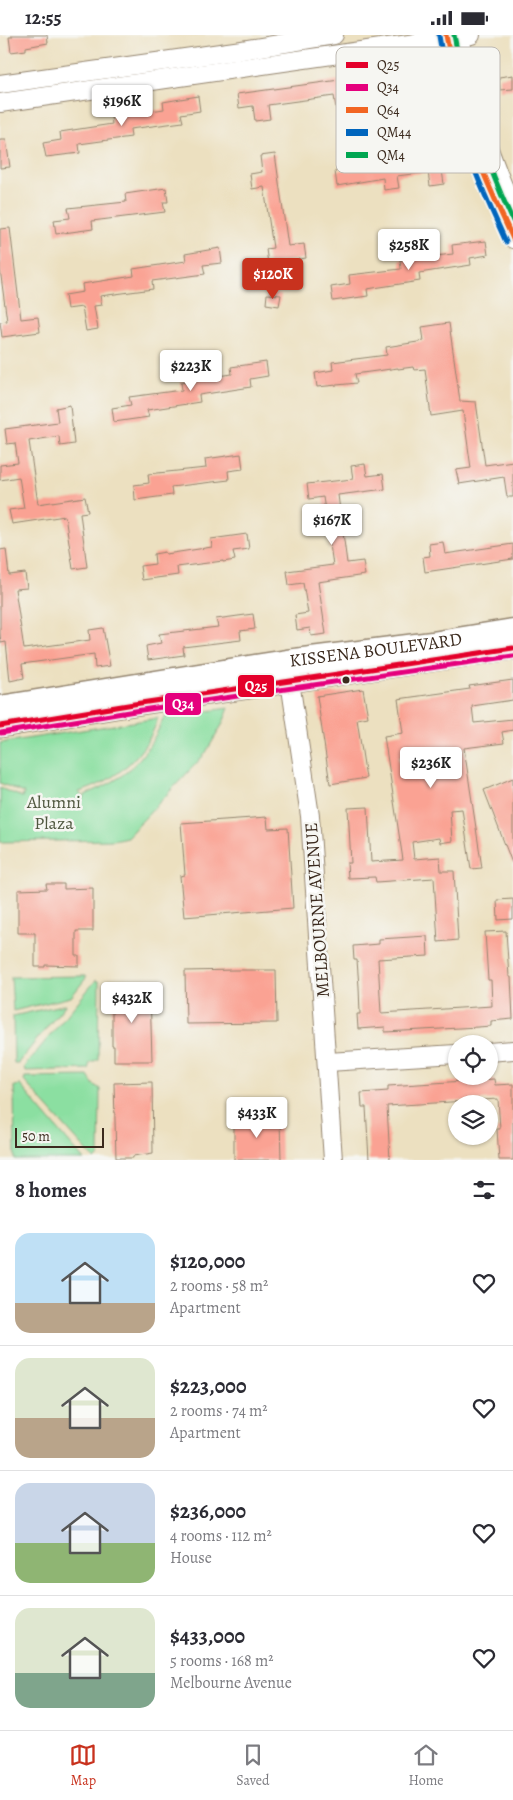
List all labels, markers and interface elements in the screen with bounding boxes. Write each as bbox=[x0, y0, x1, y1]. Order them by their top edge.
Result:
text: 12:55 bbox=[25, 5, 62, 31]
legend bbox=[336, 47, 500, 173]
text: Q25 bbox=[377, 56, 399, 75]
text: Q34 bbox=[377, 78, 399, 97]
pin: $196K bbox=[87, 84, 157, 127]
text: $196K bbox=[103, 90, 141, 112]
text: Q64 bbox=[377, 101, 400, 120]
text: QM44 bbox=[377, 123, 411, 142]
text: QM4 bbox=[377, 146, 405, 165]
pin: $258K bbox=[374, 229, 444, 271]
text: $258K bbox=[389, 234, 429, 256]
pin: $120K bbox=[238, 257, 308, 300]
text: $120K bbox=[253, 263, 293, 285]
pin: $223K bbox=[156, 349, 226, 392]
text: $223K bbox=[171, 355, 211, 377]
pin: $167K bbox=[297, 503, 367, 546]
text: $167K bbox=[313, 509, 351, 531]
street label: KISSENA BOULEVARD bbox=[288, 626, 464, 673]
line badge: Q25 bbox=[237, 674, 275, 698]
unlabelled marker bbox=[341, 675, 351, 685]
text: Q25 bbox=[245, 677, 267, 696]
line badge: Q34 bbox=[164, 692, 202, 716]
text: Q34 bbox=[172, 695, 194, 714]
pin: $236K bbox=[396, 747, 466, 789]
text: $236K bbox=[411, 752, 451, 774]
park label: Alumni Plaza bbox=[26, 790, 81, 835]
street label: MELBOURNE AVENUE bbox=[299, 822, 335, 998]
pin: $432K bbox=[97, 981, 167, 1024]
text: $432K bbox=[112, 987, 152, 1009]
map controls bbox=[448, 1035, 498, 1145]
button: locate bbox=[448, 1035, 498, 1085]
button: layers bbox=[448, 1095, 498, 1145]
pin: $433K bbox=[222, 1097, 292, 1139]
text: $433K bbox=[237, 1102, 277, 1124]
scale bar bbox=[15, 1125, 104, 1148]
text: 50 m bbox=[22, 1127, 50, 1146]
text: 8 homes bbox=[15, 1176, 87, 1204]
icon: filters bbox=[470, 1176, 498, 1204]
text: $120,000 bbox=[170, 1247, 245, 1275]
icon: home bbox=[55, 1253, 115, 1313]
icon: heart bbox=[470, 1269, 498, 1297]
text: 2 rooms · 58 m² bbox=[170, 1275, 268, 1297]
text: Apartment bbox=[170, 1297, 241, 1319]
text: $223,000 bbox=[170, 1372, 246, 1400]
icon: home bbox=[55, 1378, 115, 1438]
icon: heart bbox=[470, 1394, 498, 1422]
text: 2 rooms · 74 m² bbox=[170, 1400, 268, 1422]
text: Apartment bbox=[170, 1422, 241, 1444]
text: $236,000 bbox=[170, 1497, 246, 1525]
icon: home bbox=[55, 1503, 115, 1563]
icon: heart bbox=[470, 1519, 498, 1547]
text: 4 rooms · 112 m² bbox=[170, 1525, 272, 1547]
text: House bbox=[170, 1547, 212, 1569]
text: $433,000 bbox=[170, 1622, 245, 1650]
icon: home bbox=[55, 1628, 115, 1688]
icon: heart bbox=[470, 1644, 498, 1672]
text: 5 rooms · 168 m² bbox=[170, 1650, 274, 1672]
text: Melbourne Avenue bbox=[170, 1672, 292, 1694]
tab: Map bbox=[69, 1741, 97, 1790]
tab: Saved bbox=[236, 1741, 270, 1790]
tab: Home bbox=[408, 1741, 444, 1790]

